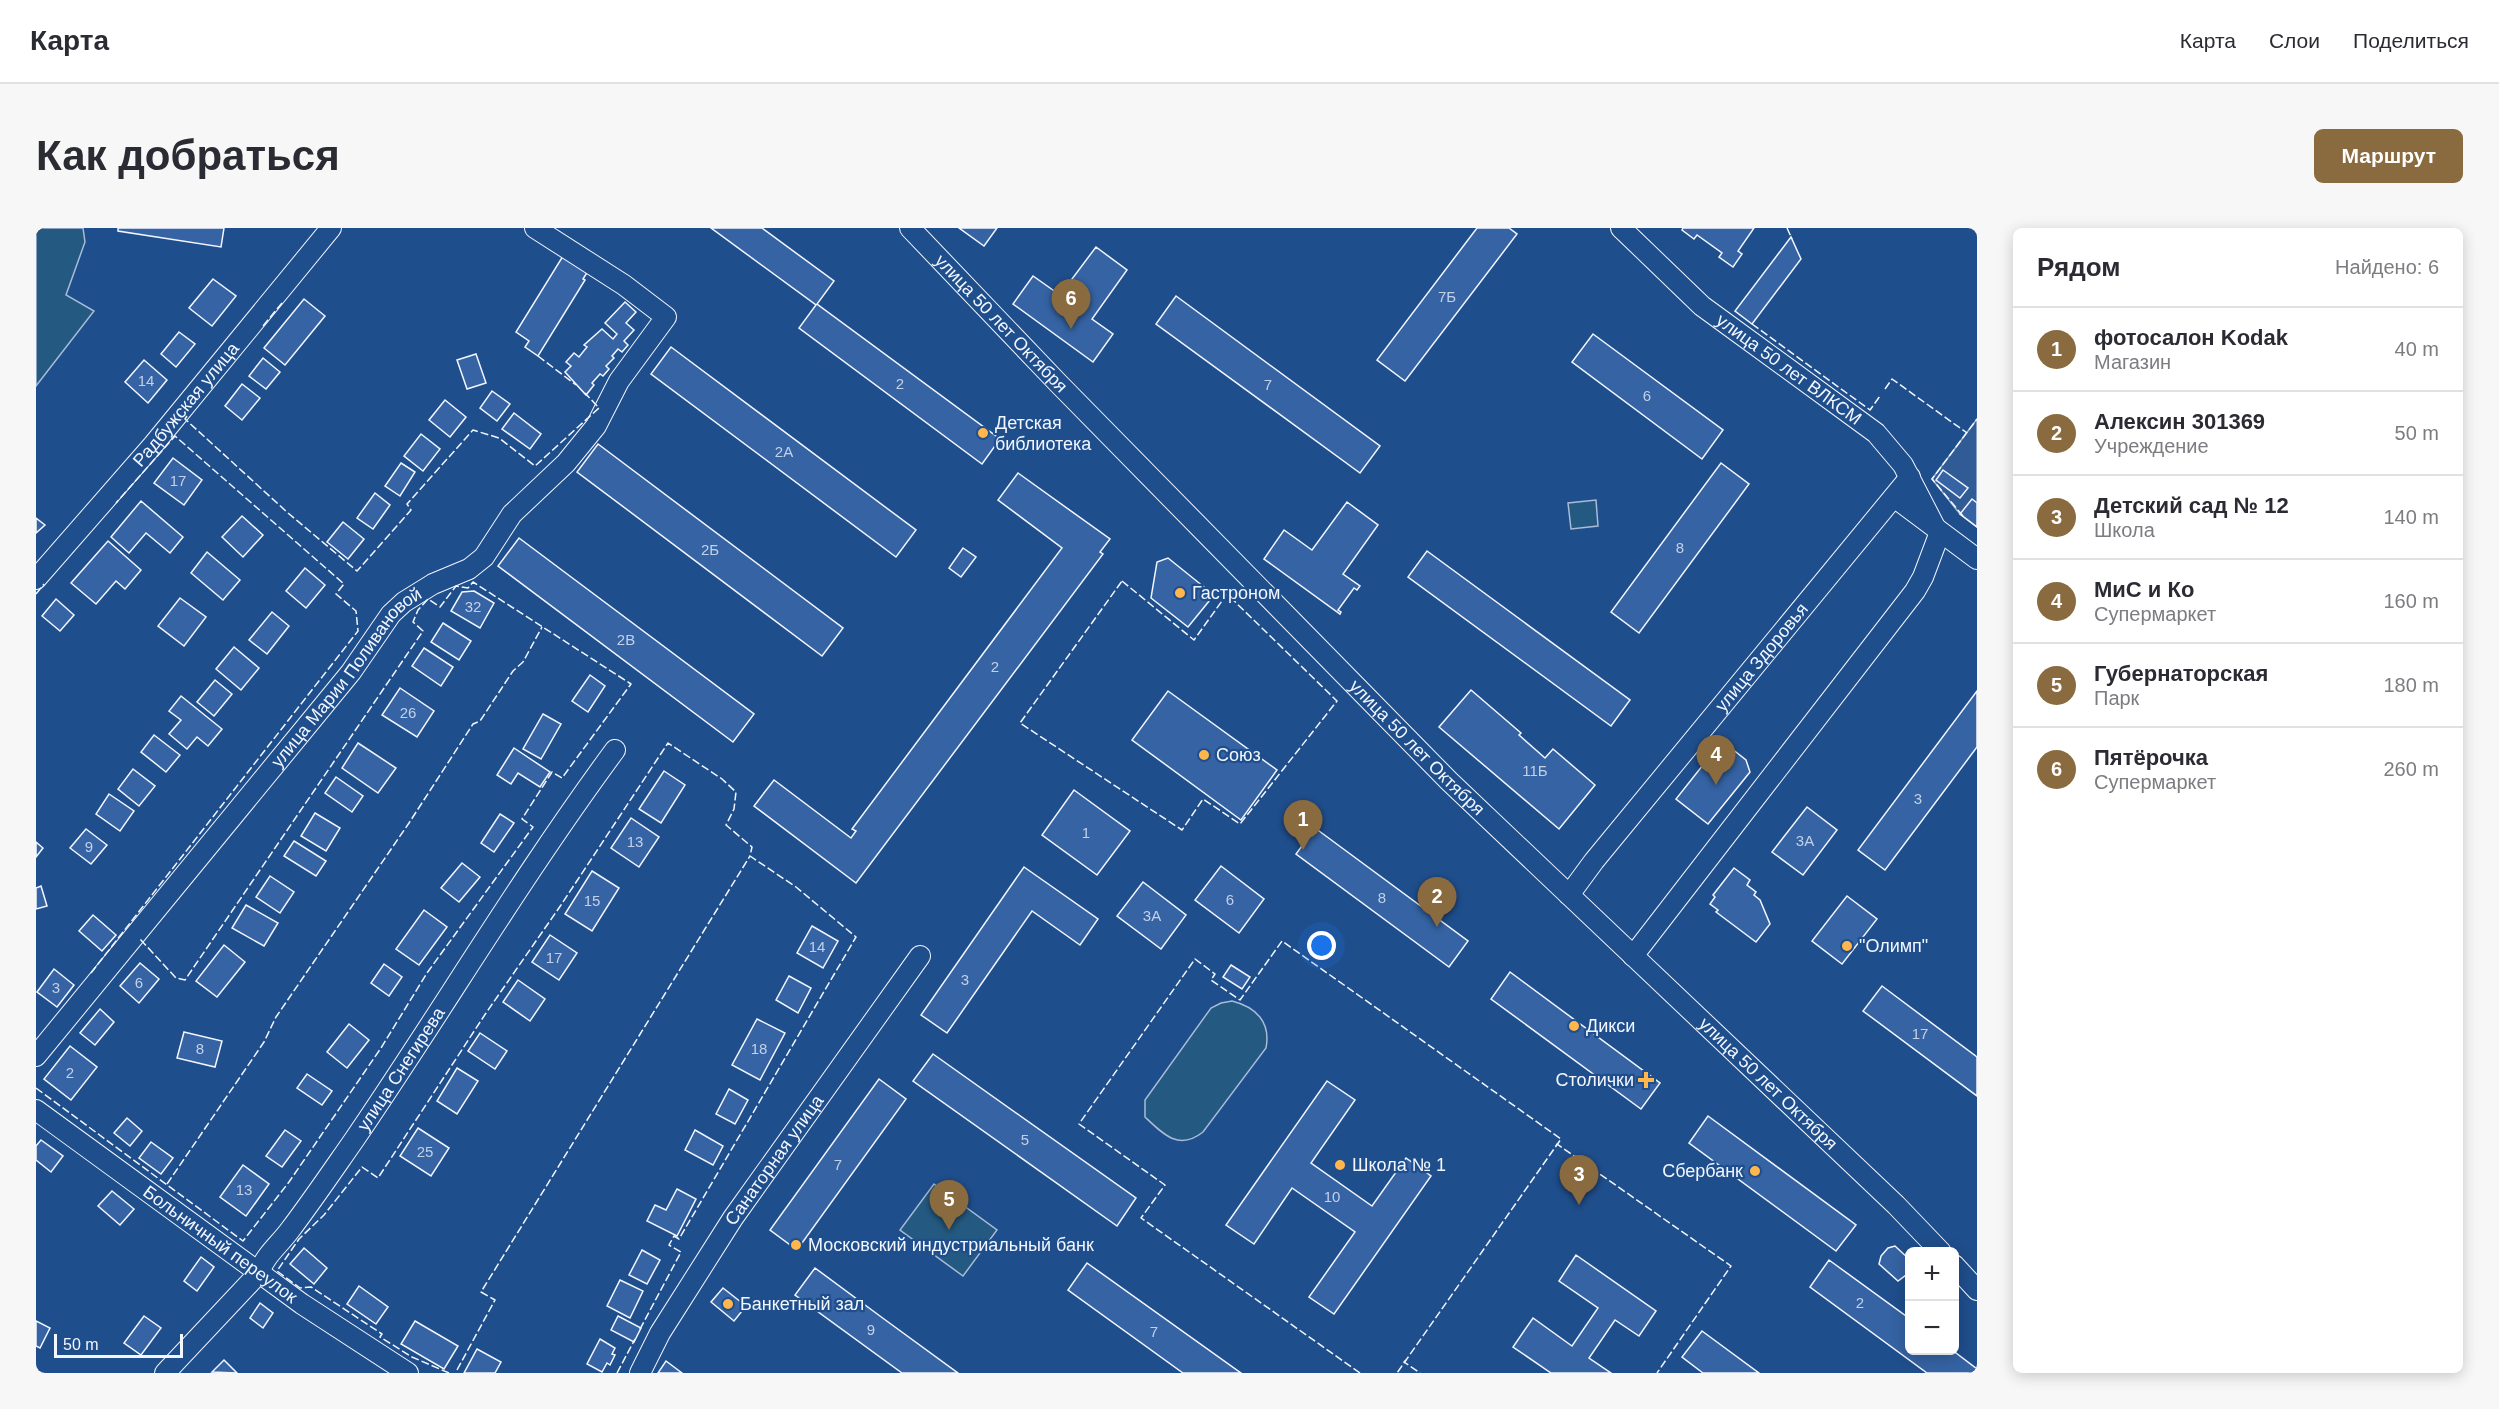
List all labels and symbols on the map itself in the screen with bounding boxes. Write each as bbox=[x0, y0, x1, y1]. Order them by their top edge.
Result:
street label: улица 50 лет Октября bbox=[931, 250, 1071, 396]
pin: 6 bbox=[1052, 279, 1090, 329]
house number: 7Б bbox=[1438, 288, 1456, 305]
street label: улица 50 лет ВЛКСМ bbox=[1713, 310, 1865, 429]
street label: Радбужская улица bbox=[129, 338, 243, 471]
house number: 14 bbox=[138, 372, 154, 389]
house number: 2 bbox=[896, 375, 904, 392]
house number: 7 bbox=[1264, 376, 1272, 393]
house number: 6 bbox=[1643, 387, 1651, 404]
place label: Детская библиотека bbox=[995, 413, 1092, 454]
marker: Детская библиотека bbox=[976, 426, 990, 440]
house number: 2А bbox=[775, 443, 793, 460]
house number: 17 bbox=[170, 472, 186, 489]
house number: 8 bbox=[1676, 539, 1684, 556]
house number: 2Б bbox=[701, 541, 719, 558]
place label: Гастроном bbox=[1192, 583, 1280, 603]
street label: улица Марии Поливановой bbox=[267, 584, 425, 771]
marker: Гастроном bbox=[1173, 586, 1187, 600]
house number: 32 bbox=[465, 598, 481, 615]
street label: улица Здоровья bbox=[1711, 599, 1812, 716]
house number: 2В bbox=[617, 631, 635, 648]
house number: 2 bbox=[991, 658, 999, 675]
street label: улица 50 лет Октября bbox=[1345, 676, 1489, 819]
house number: 26 bbox=[400, 704, 416, 721]
pin: 4 bbox=[1696, 736, 1736, 785]
place label: Союз bbox=[1216, 745, 1261, 765]
marker: Союз bbox=[1197, 748, 1211, 762]
house number: 11Б bbox=[1522, 762, 1548, 779]
house number: 3 bbox=[1914, 790, 1922, 807]
pin: 1 bbox=[1284, 800, 1322, 850]
house number: 1 bbox=[1082, 824, 1090, 841]
house number: 3А bbox=[1796, 832, 1814, 849]
house number: 13 bbox=[627, 833, 643, 850]
house number: 9 bbox=[85, 838, 93, 855]
pin: 2 bbox=[1418, 878, 1456, 927]
house number: 8 bbox=[1378, 889, 1386, 906]
house number: 6 bbox=[1226, 891, 1234, 908]
house number: 15 bbox=[584, 892, 600, 909]
house number: 3А bbox=[1143, 907, 1161, 924]
your location bbox=[1307, 931, 1336, 960]
place label: "Олимп" bbox=[1859, 936, 1928, 956]
house number: 14 bbox=[809, 938, 825, 955]
marker: "Олимп" bbox=[1840, 939, 1854, 953]
house number: 17 bbox=[546, 949, 562, 966]
house number: 3 bbox=[961, 971, 969, 988]
house number: 6 bbox=[135, 974, 143, 991]
house number: 3 bbox=[52, 979, 60, 996]
street label: улица Снегирева bbox=[353, 1003, 449, 1135]
street label: улица 50 лет Октября bbox=[1695, 1014, 1841, 1154]
place label: Дикси bbox=[1586, 1016, 1635, 1036]
marker: Дикси bbox=[1567, 1019, 1581, 1033]
house number: 17 bbox=[1912, 1025, 1928, 1042]
house number: 8 bbox=[196, 1040, 204, 1057]
house number: 18 bbox=[751, 1040, 767, 1057]
house number: 2 bbox=[66, 1064, 74, 1081]
place label: Столички bbox=[1555, 1070, 1634, 1090]
marker: Столички bbox=[1639, 1073, 1653, 1087]
street label: Санаторная улица bbox=[721, 1090, 828, 1229]
house number: 5 bbox=[1021, 1131, 1029, 1148]
house number: 25 bbox=[417, 1143, 433, 1160]
place label: Школа № 1 bbox=[1352, 1155, 1446, 1175]
house number: 7 bbox=[834, 1156, 842, 1173]
pin: 3 bbox=[1560, 1156, 1598, 1205]
marker: Школа № 1 bbox=[1333, 1158, 1347, 1172]
place label: Сбербанк bbox=[1662, 1161, 1743, 1181]
marker: Сбербанк bbox=[1748, 1164, 1762, 1178]
pin: 5 bbox=[930, 1180, 968, 1230]
house number: 13 bbox=[236, 1181, 252, 1198]
street label: Больничный переулок bbox=[139, 1182, 301, 1307]
house number: 10 bbox=[1324, 1188, 1340, 1205]
place label: Московский индустриальный банк bbox=[808, 1235, 1094, 1255]
marker: Московский индустриальный банк bbox=[789, 1238, 803, 1252]
place label: Банкетный зал bbox=[740, 1294, 864, 1314]
house number: 2 bbox=[1856, 1294, 1864, 1311]
marker: Банкетный зал bbox=[721, 1297, 735, 1311]
house number: 9 bbox=[867, 1321, 875, 1338]
house number: 7 bbox=[1150, 1323, 1158, 1340]
scale bar bbox=[54, 1331, 183, 1358]

